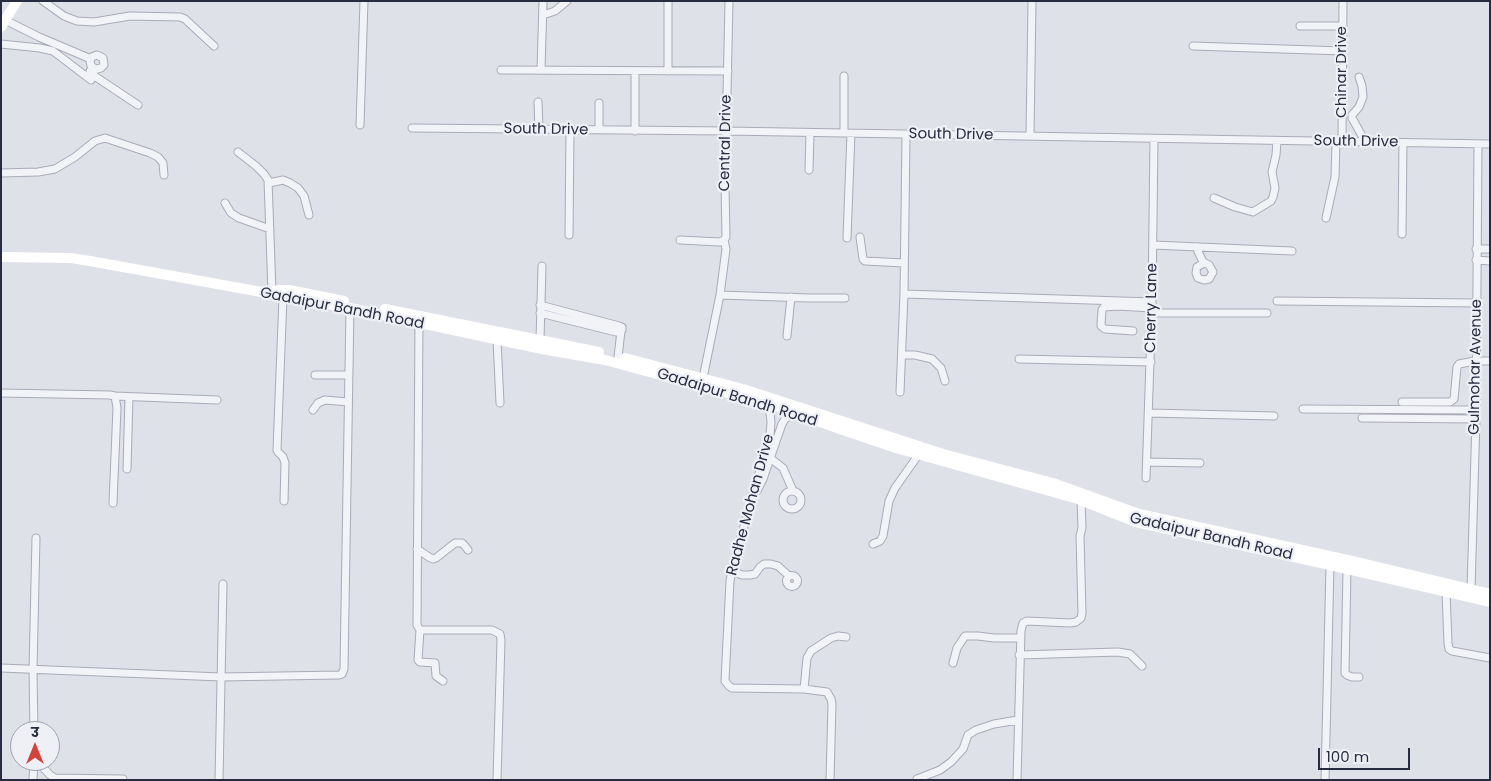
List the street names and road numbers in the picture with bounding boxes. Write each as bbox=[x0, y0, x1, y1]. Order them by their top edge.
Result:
street label: Chinar Drive bbox=[1333, 26, 1351, 118]
street label: Central Drive bbox=[716, 94, 736, 192]
street label: South Drive bbox=[504, 120, 588, 140]
street label: South Drive bbox=[909, 125, 993, 145]
street label: South Drive bbox=[1314, 132, 1398, 152]
street label: Cherry Lane bbox=[1142, 263, 1162, 353]
street label: Gadaipur Bandh Road bbox=[258, 284, 426, 334]
street label: Gulmohar Avenue bbox=[1466, 299, 1486, 435]
street label: Gadaipur Bandh Road bbox=[655, 365, 819, 431]
street label: Radhe Mohan Drive bbox=[723, 432, 779, 578]
street label: Gadaipur Bandh Road bbox=[1128, 509, 1294, 565]

